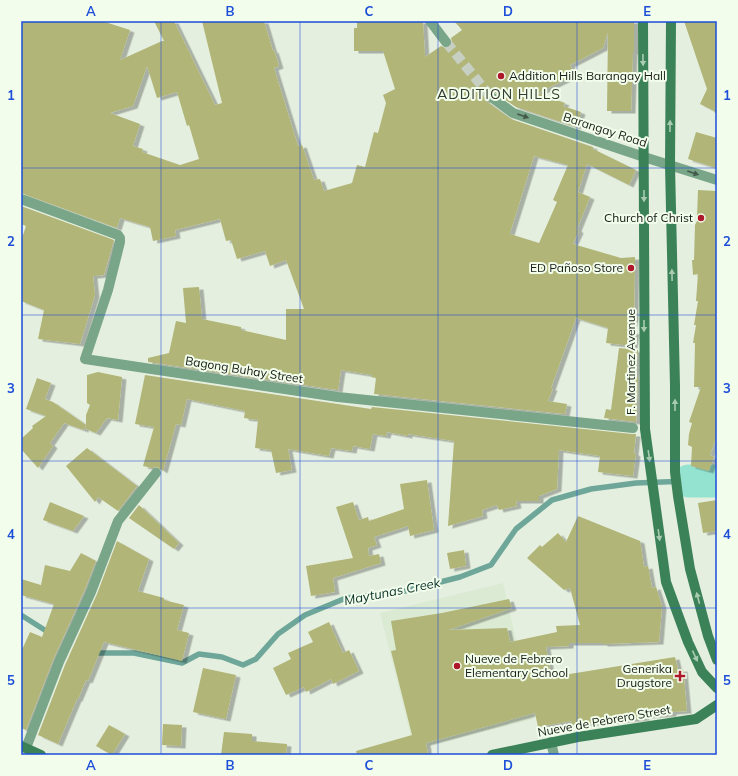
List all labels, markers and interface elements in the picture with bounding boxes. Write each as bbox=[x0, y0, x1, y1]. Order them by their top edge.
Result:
text: A bbox=[86, 3, 96, 19]
text: B bbox=[226, 3, 235, 19]
text: C bbox=[365, 3, 374, 19]
text: D bbox=[503, 3, 513, 19]
text: E bbox=[643, 3, 651, 19]
one-way arrow bbox=[640, 54, 646, 67]
place label: Addition Hills Barangay Hall bbox=[509, 68, 666, 83]
marker: Addition Hills Barangay Hall bbox=[496, 71, 506, 81]
district label: ADDITION HILLS bbox=[437, 85, 561, 103]
text: 1 bbox=[7, 87, 15, 103]
text: 1 bbox=[723, 87, 731, 103]
street label: Barangay Road bbox=[561, 109, 649, 150]
one-way arrow bbox=[517, 113, 529, 119]
one-way arrow bbox=[667, 119, 673, 132]
one-way arrow bbox=[688, 170, 700, 176]
one-way arrow bbox=[641, 190, 647, 203]
place label: Church of Christ bbox=[604, 210, 693, 225]
marker: Church of Christ bbox=[696, 213, 706, 223]
text: 2 bbox=[7, 233, 15, 249]
text: 2 bbox=[723, 233, 731, 249]
place label: ED Pañoso Store bbox=[530, 260, 623, 275]
marker: ED Pañoso Store bbox=[626, 263, 636, 273]
one-way arrow bbox=[669, 268, 675, 281]
street label: F. Martinez Avenue bbox=[623, 309, 638, 415]
one-way arrow bbox=[641, 320, 647, 333]
street label: Bagong Buhay Street bbox=[184, 353, 304, 386]
text: 3 bbox=[7, 380, 15, 396]
text: 3 bbox=[723, 380, 731, 396]
one-way arrow bbox=[672, 398, 678, 411]
one-way arrow bbox=[646, 449, 652, 462]
text: 4 bbox=[7, 526, 15, 542]
text: 4 bbox=[723, 526, 731, 542]
one-way arrow bbox=[656, 529, 662, 541]
water label: Maytunas Creek bbox=[343, 574, 442, 608]
one-way arrow bbox=[695, 592, 701, 604]
place label: Nueve de Febrero Elementary School bbox=[465, 651, 568, 680]
one-way arrow bbox=[692, 651, 698, 662]
marker: Nueve de Febrero Elementary School bbox=[452, 661, 462, 671]
place label: Generika Drugstore bbox=[617, 661, 672, 690]
marker: Generika Drugstore bbox=[675, 671, 685, 681]
text: 5 bbox=[7, 672, 15, 688]
text: 5 bbox=[723, 672, 731, 688]
street label: Nueve de Pebrero Street bbox=[536, 701, 672, 740]
text: A bbox=[86, 757, 96, 773]
text: B bbox=[226, 757, 235, 773]
text: C bbox=[365, 757, 374, 773]
text: D bbox=[503, 757, 513, 773]
text: E bbox=[643, 757, 651, 773]

